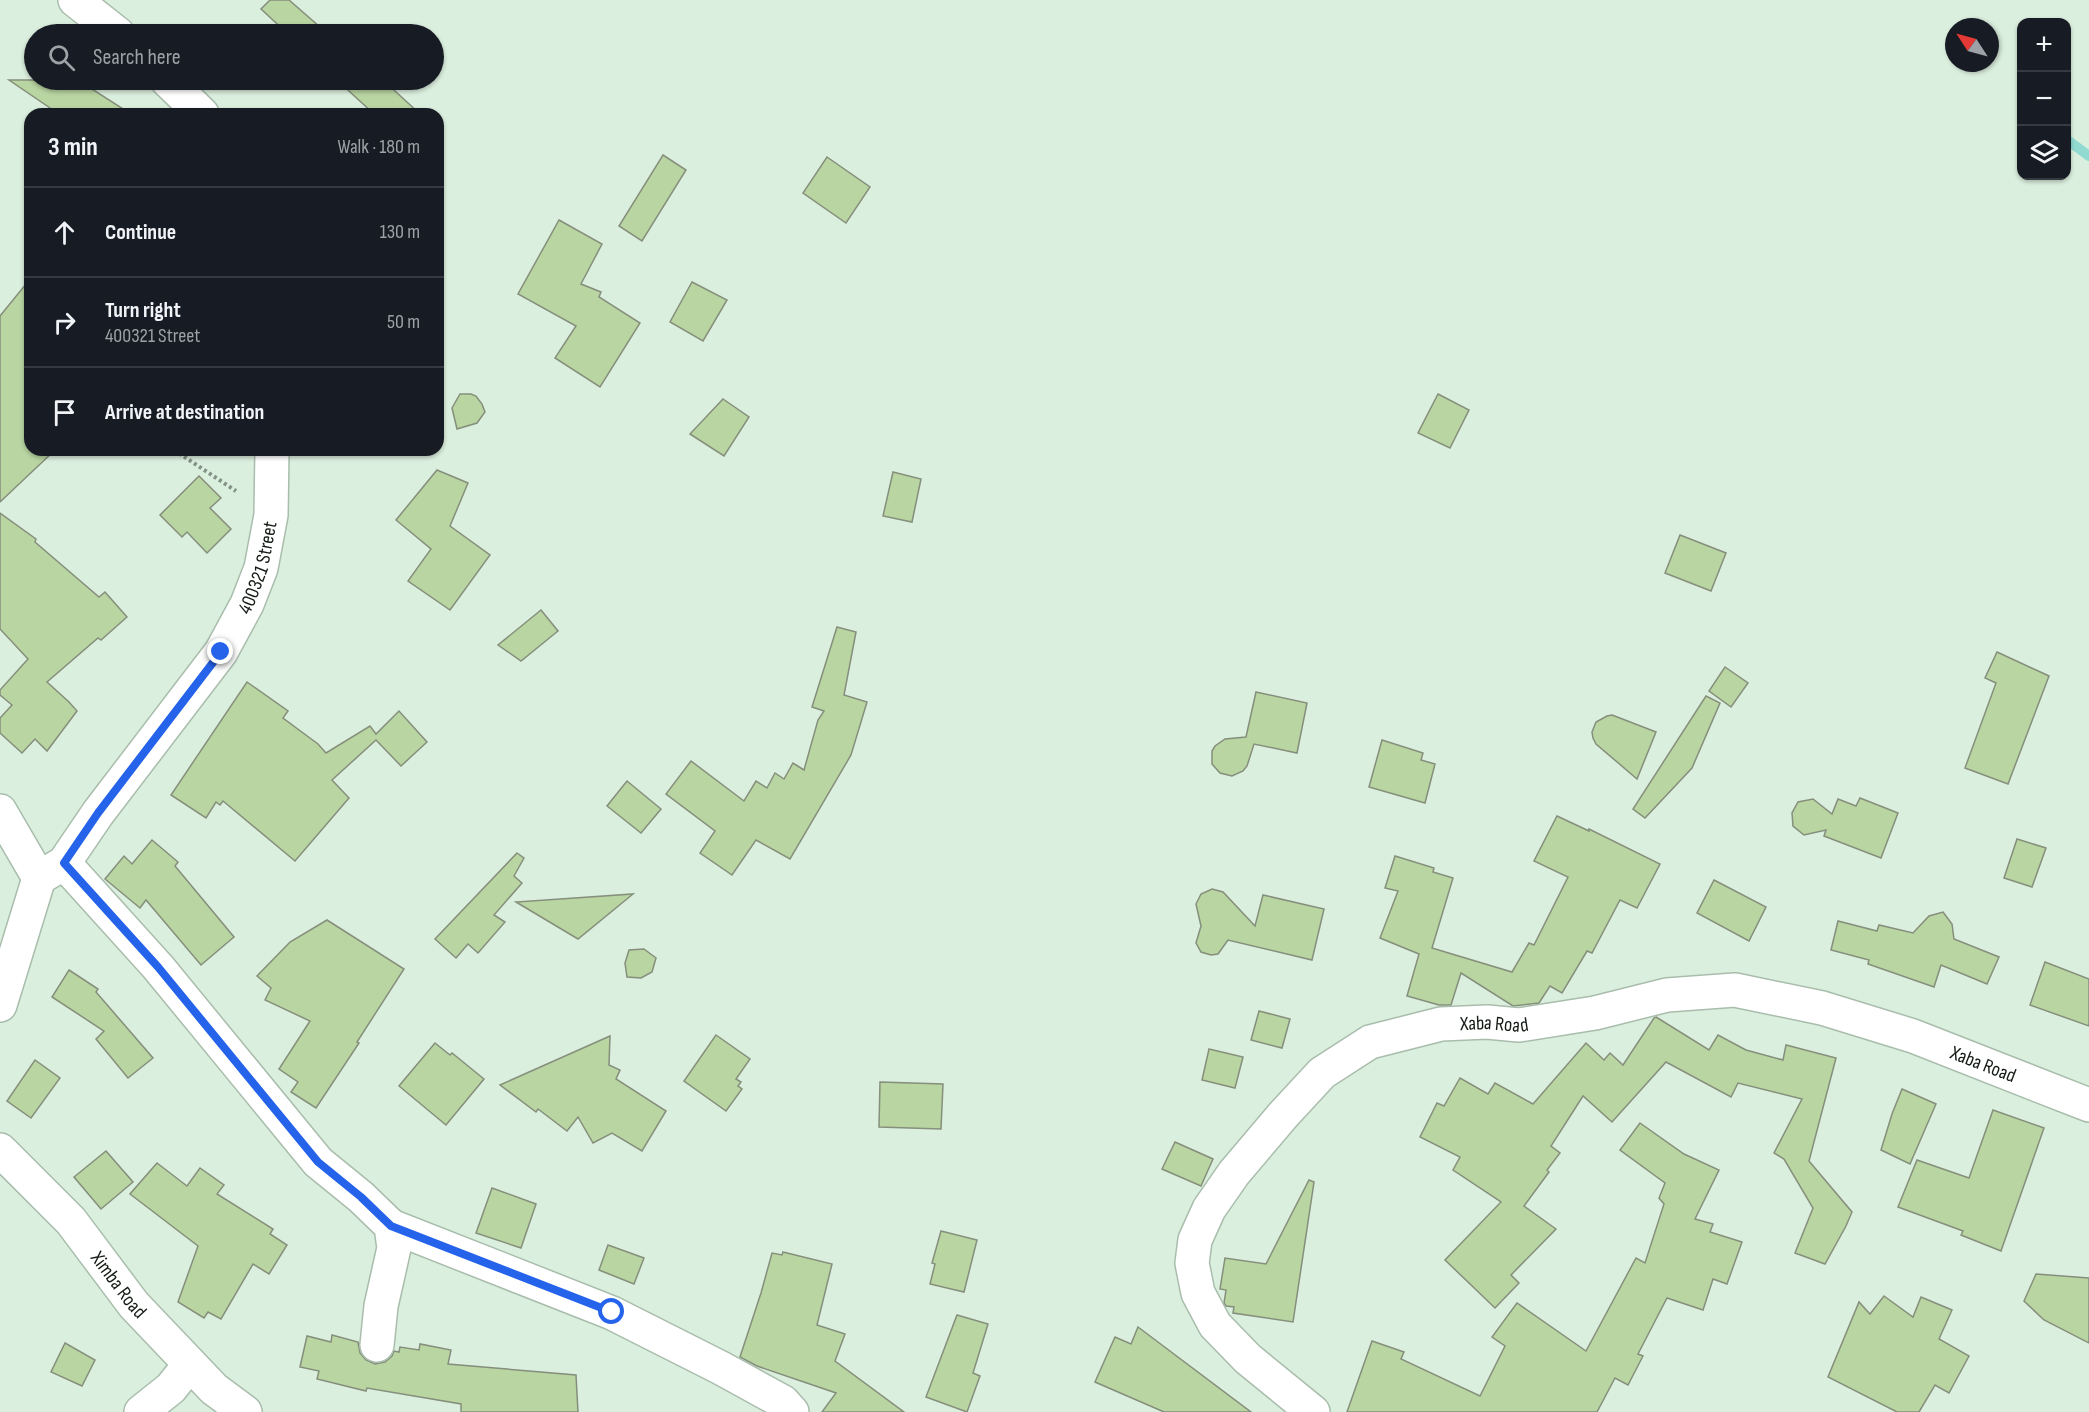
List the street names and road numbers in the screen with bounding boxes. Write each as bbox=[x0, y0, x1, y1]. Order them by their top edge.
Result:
street label: 400321 Street bbox=[233, 519, 283, 618]
street label: Xaba Road bbox=[1459, 1011, 1530, 1038]
street label: Xaba Road bbox=[1946, 1041, 2019, 1088]
street label: Ximba Road bbox=[84, 1246, 151, 1324]

